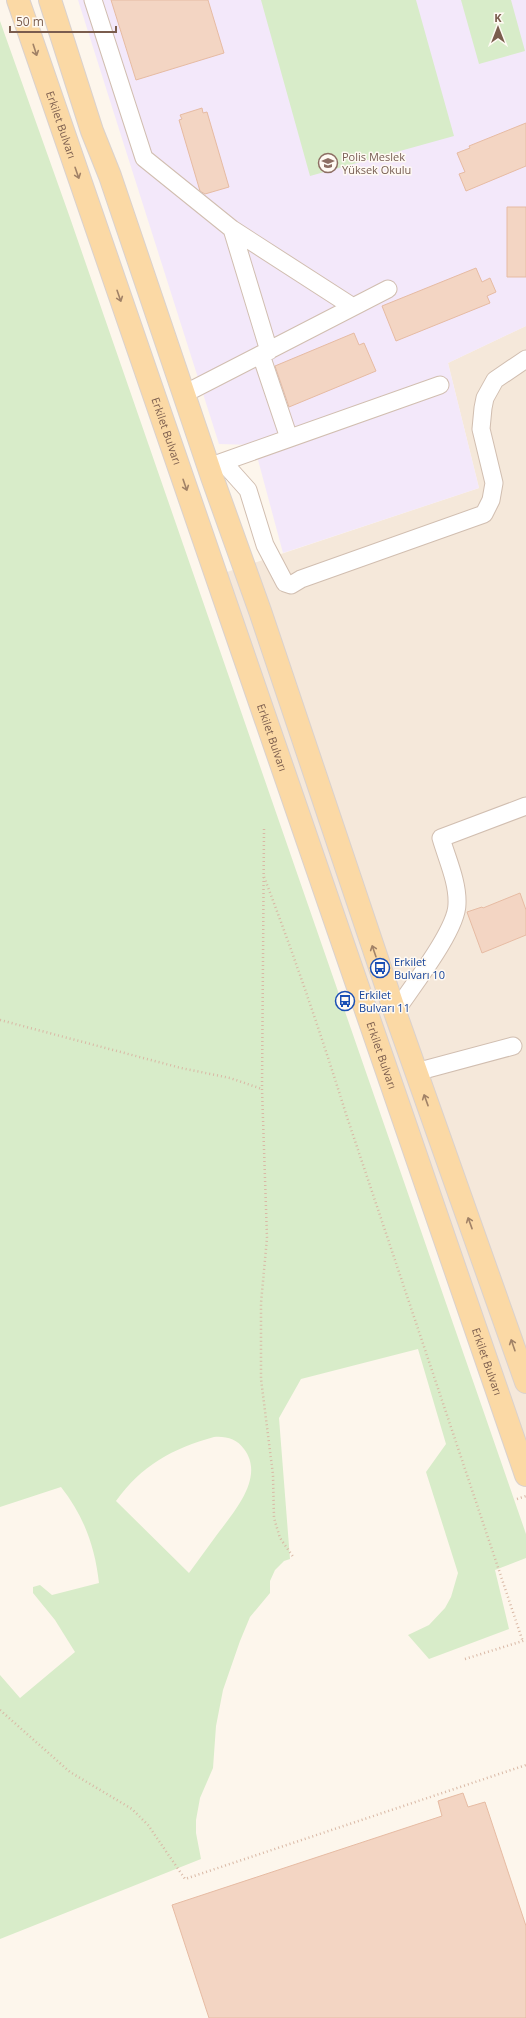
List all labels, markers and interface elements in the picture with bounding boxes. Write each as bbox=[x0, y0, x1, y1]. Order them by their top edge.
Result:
scale bar bbox=[10, 8, 116, 34]
north arrow bbox=[478, 8, 518, 48]
text: K bbox=[494, 10, 502, 25]
text: 50 m bbox=[16, 13, 44, 30]
one-way arrow bbox=[32, 44, 39, 57]
street label: Erkilet Bulvarı bbox=[43, 89, 80, 160]
place label: Polis Meslek Yüksek Okulu bbox=[342, 149, 411, 177]
school or university icon: Polis Meslek Yüksek Okulu bbox=[317, 152, 339, 174]
one-way arrow bbox=[73, 167, 81, 179]
one-way arrow bbox=[116, 290, 124, 302]
street label: Erkilet Bulvarı bbox=[148, 395, 186, 467]
one-way arrow bbox=[182, 479, 189, 492]
street label: Erkilet Bulvarı bbox=[254, 702, 291, 773]
one-way arrow bbox=[370, 944, 377, 957]
place label: Erkilet Bulvarı 10 bbox=[394, 954, 445, 982]
bus stop icon: Erkilet Bulvarı 10 bbox=[369, 957, 391, 979]
place label: Erkilet Bulvarı 11 bbox=[359, 987, 410, 1015]
bus stop icon: Erkilet Bulvarı 11 bbox=[334, 990, 356, 1012]
street label: Erkilet Bulvarı bbox=[363, 1019, 400, 1091]
one-way arrow bbox=[422, 1094, 429, 1107]
one-way arrow bbox=[465, 1217, 473, 1229]
street label: Erkilet Bulvarı bbox=[469, 1326, 506, 1397]
one-way arrow bbox=[509, 1339, 516, 1352]

